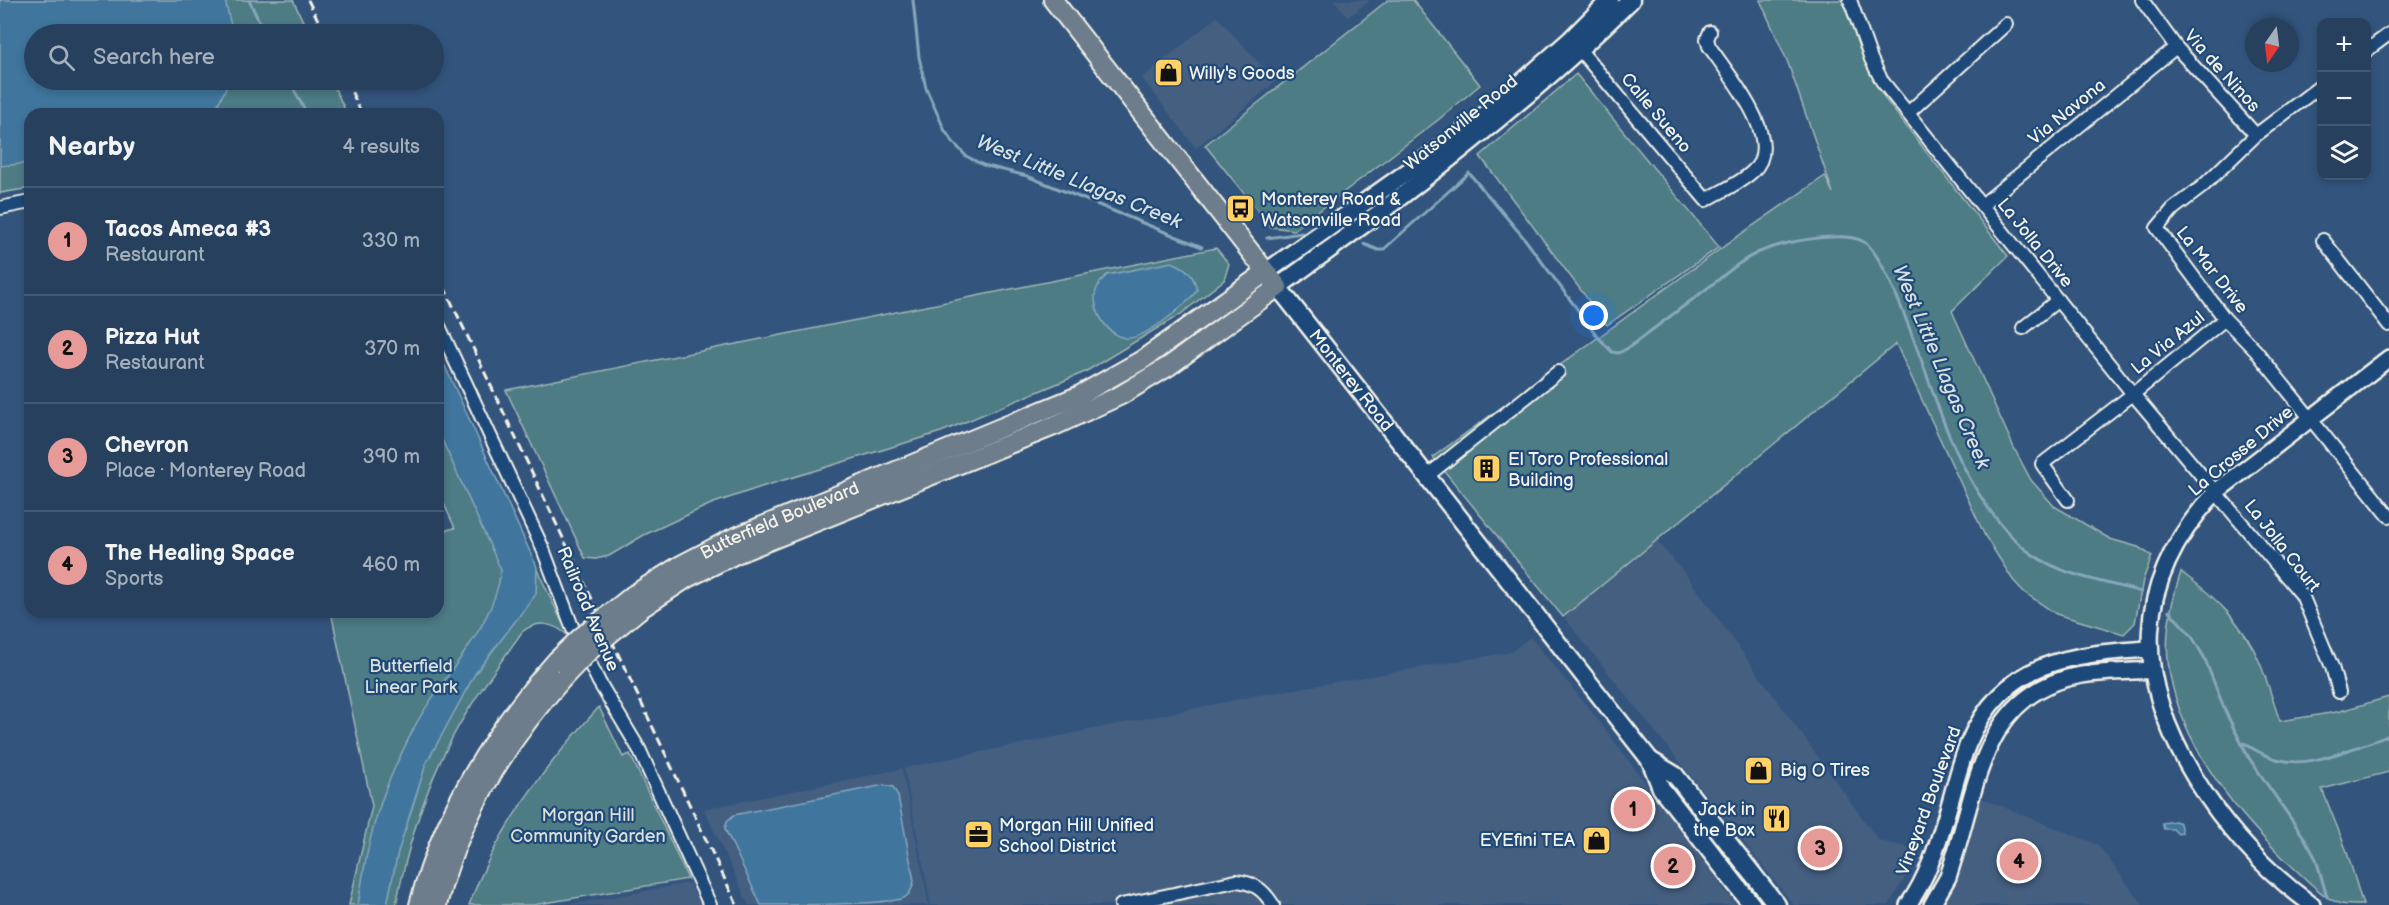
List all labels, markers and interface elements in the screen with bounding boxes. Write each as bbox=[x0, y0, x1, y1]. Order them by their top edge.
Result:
north arrow bbox=[2245, 18, 2299, 72]
map controls bbox=[2317, 18, 2371, 180]
button: + bbox=[2317, 18, 2371, 72]
search box bbox=[24, 24, 444, 90]
street label: Via de Ninos bbox=[2180, 26, 2264, 116]
icon: search bbox=[45, 41, 78, 74]
text: Search here bbox=[93, 44, 215, 71]
shop icon: Willy's Goods bbox=[1152, 57, 1184, 89]
place label: Willy's Goods bbox=[1189, 63, 1295, 84]
street label: Calle Sueno bbox=[1616, 69, 1696, 157]
street label: Watsonville Road bbox=[1400, 71, 1522, 175]
button: − bbox=[2317, 72, 2371, 126]
street label: Via Navona bbox=[2024, 75, 2110, 149]
button: layers bbox=[2317, 126, 2371, 180]
water label: West Little Llagas Creek bbox=[973, 130, 1186, 235]
text: Nearby bbox=[48, 132, 135, 163]
text: 4 results bbox=[342, 135, 420, 159]
place label: Monterey Road & Watsonville Road bbox=[1261, 189, 1401, 231]
bus stop icon: Monterey Road & Watsonville Road bbox=[1224, 193, 1256, 225]
street label: La Jolla Drive bbox=[1993, 194, 2077, 292]
text: Tacos Ameca #3 bbox=[105, 216, 271, 243]
street label: La Mar Drive bbox=[2172, 222, 2253, 318]
text: 1 bbox=[63, 229, 72, 253]
text: 330 m bbox=[362, 229, 420, 253]
text: Restaurant bbox=[105, 243, 205, 267]
water label: West Little Llagas Creek bbox=[1887, 261, 1995, 474]
your location bbox=[1579, 301, 1608, 330]
street label: La Via Azul bbox=[2127, 307, 2209, 379]
text: Pizza Hut bbox=[105, 324, 200, 351]
street label: Monterey Road bbox=[1305, 325, 1398, 435]
text: 2 bbox=[62, 337, 73, 361]
text: 370 m bbox=[364, 337, 420, 361]
text: Restaurant bbox=[105, 351, 205, 375]
street label: La Crosse Drive bbox=[2185, 401, 2298, 501]
text: Chevron bbox=[105, 432, 189, 459]
text: 3 bbox=[62, 445, 73, 469]
text: 390 m bbox=[362, 445, 420, 469]
place label: El Toro Professional Building bbox=[1508, 449, 1668, 491]
building icon: El Toro Professional Building bbox=[1471, 453, 1503, 485]
text: Place · Monterey Road bbox=[105, 459, 306, 483]
street label: Butterfield Boulevard bbox=[697, 477, 862, 564]
street label: La Jolla Court bbox=[2239, 496, 2325, 597]
text: The Healing Space bbox=[105, 540, 295, 567]
street label: Railroad Avenue bbox=[552, 544, 624, 675]
text: 4 bbox=[62, 553, 73, 577]
text: 460 m bbox=[362, 553, 420, 577]
text: Sports bbox=[105, 567, 163, 591]
park label: Butterfield Linear Park bbox=[364, 656, 458, 698]
street label: Vineyard Boulevard bbox=[1892, 724, 1966, 878]
shop icon: Big O Tires bbox=[1743, 754, 1775, 786]
place label: Big O Tires bbox=[1780, 760, 1870, 781]
pin: 1 bbox=[1614, 786, 1652, 832]
place label: Jack in the Box bbox=[1694, 799, 1756, 841]
restaurant icon: Jack in the Box bbox=[1760, 803, 1792, 835]
park label: Morgan Hill Community Garden bbox=[510, 805, 666, 847]
place label: Morgan Hill Unified School District bbox=[999, 815, 1154, 857]
office icon: Morgan Hill Unified School District bbox=[962, 819, 994, 851]
shop icon: EYEfini TEA bbox=[1580, 824, 1612, 856]
pin: 3 bbox=[1800, 826, 1840, 870]
place label: EYEfini TEA bbox=[1480, 830, 1575, 851]
pin: 4 bbox=[2000, 838, 2038, 884]
pin: 2 bbox=[1654, 844, 1692, 888]

